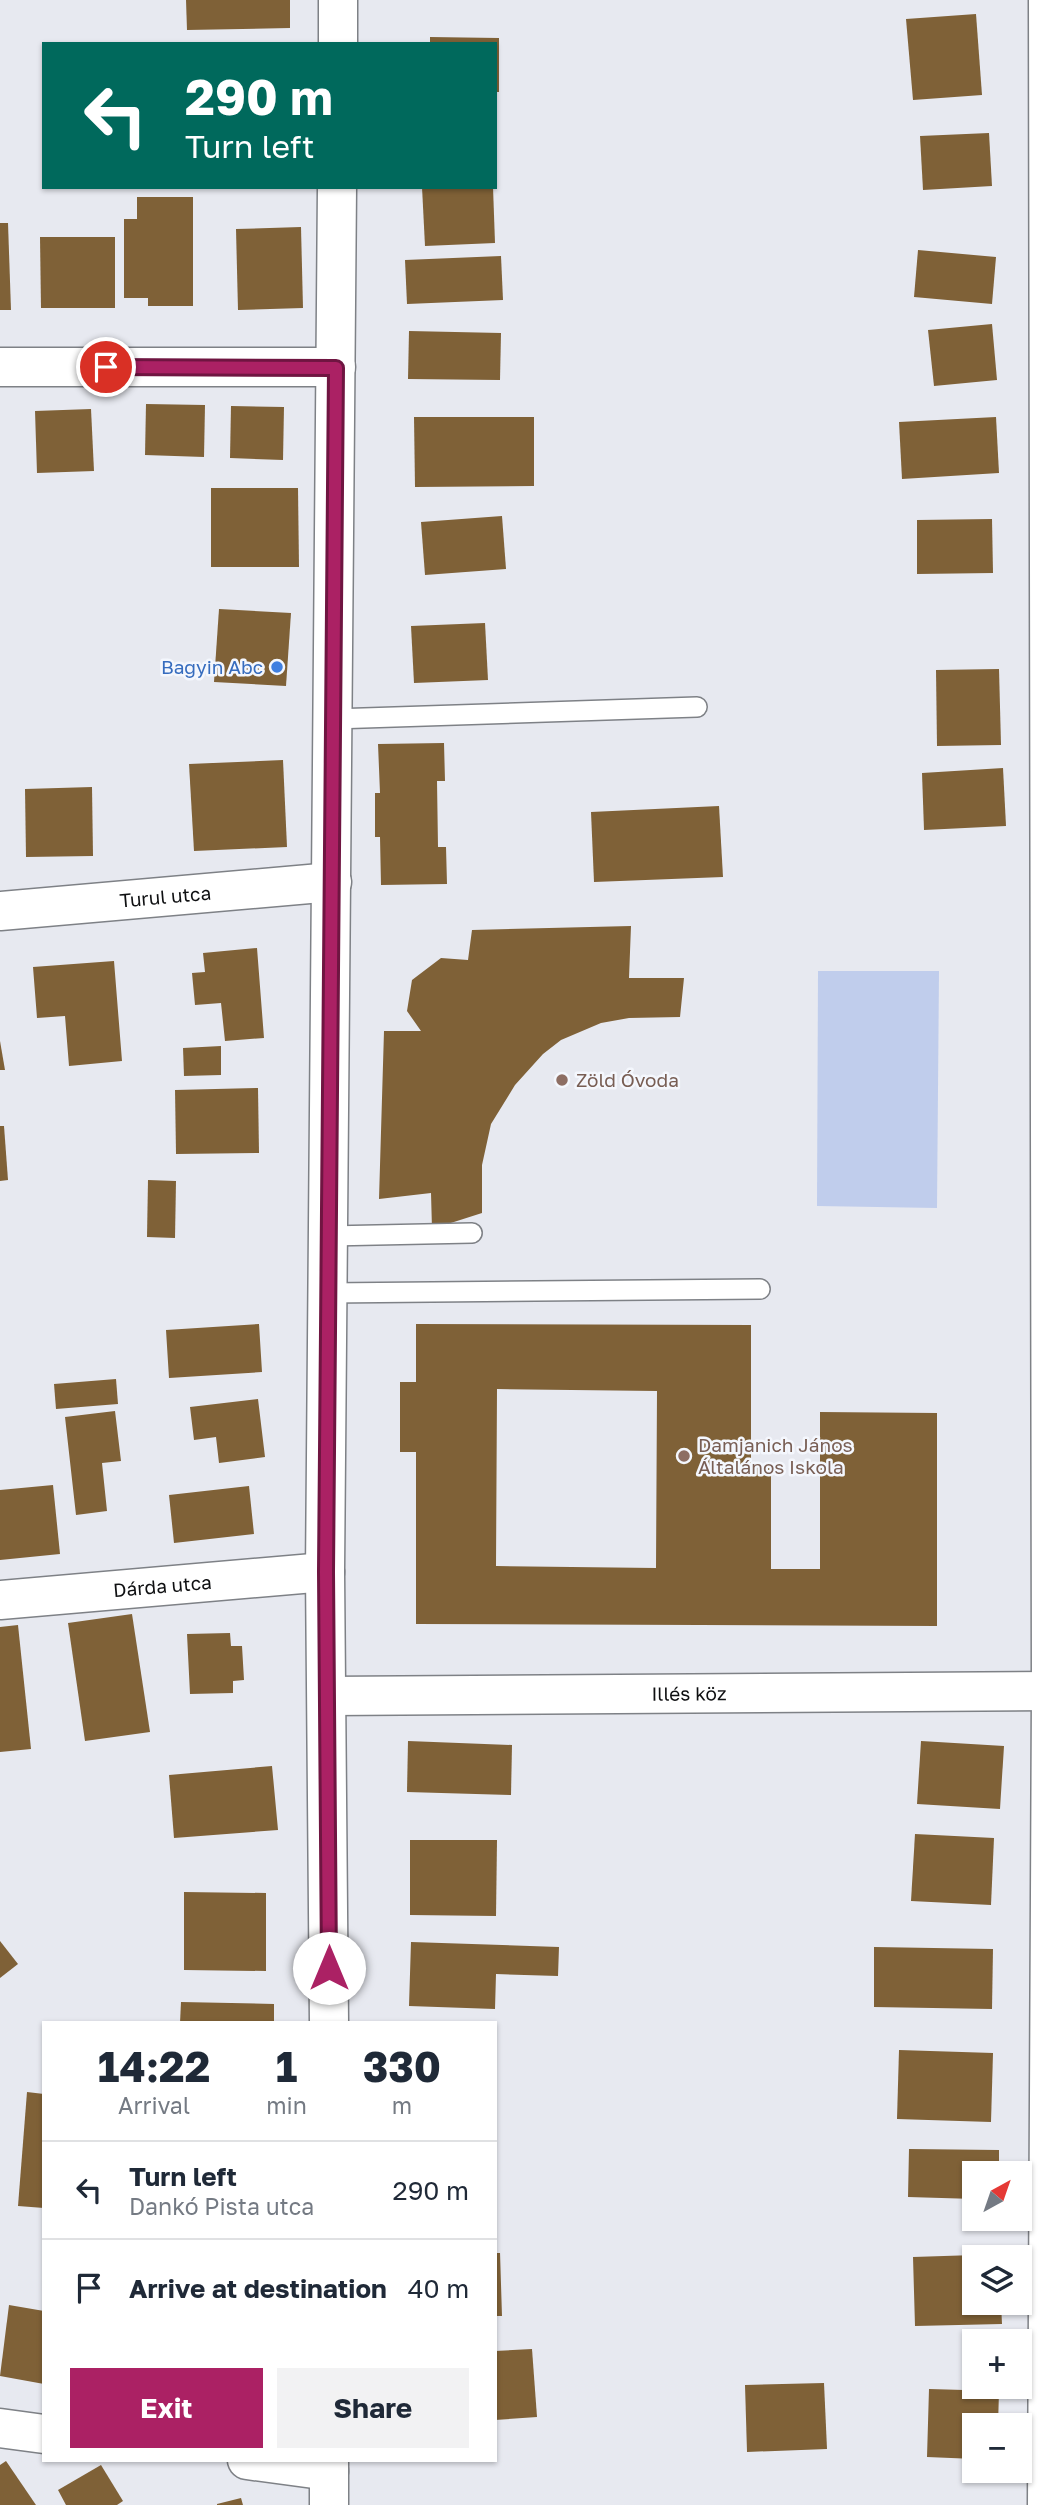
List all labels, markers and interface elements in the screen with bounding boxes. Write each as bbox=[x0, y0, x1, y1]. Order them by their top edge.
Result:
text: 290 m bbox=[185, 67, 333, 126]
icon: left bbox=[70, 70, 161, 161]
text: Turn left bbox=[185, 127, 314, 165]
pin bbox=[76, 337, 136, 397]
icon: arrive bbox=[87, 348, 125, 386]
place label: Bagyin Abc bbox=[161, 655, 263, 678]
marker: Bagyin Abc bbox=[269, 659, 285, 675]
street label: Turul utca bbox=[119, 881, 212, 911]
place label: Zöld Óvoda bbox=[576, 1068, 679, 1091]
marker: Zöld Óvoda bbox=[554, 1072, 570, 1088]
place label: Damjanich János Általános Iskola bbox=[698, 1433, 853, 1478]
marker: Damjanich János Általános Iskola bbox=[676, 1448, 692, 1464]
street label: Dárda utca bbox=[112, 1570, 213, 1601]
street label: Illés köz bbox=[651, 1681, 727, 1705]
position arrow bbox=[292, 1931, 366, 2005]
text: 14:22 bbox=[98, 2041, 210, 2091]
text: 1 bbox=[276, 2041, 297, 2091]
text: 330 bbox=[363, 2041, 441, 2091]
text: Arrival bbox=[118, 2091, 190, 2119]
text: min bbox=[266, 2091, 307, 2119]
text: m bbox=[392, 2091, 412, 2119]
text: Turn left bbox=[129, 2161, 237, 2192]
north arrow bbox=[962, 2161, 1032, 2231]
map controls bbox=[962, 2161, 1032, 2483]
icon: left bbox=[70, 2171, 108, 2209]
text: 290 m bbox=[393, 2175, 469, 2206]
text: Dankó Pista utca bbox=[129, 2192, 314, 2220]
button: layers bbox=[962, 2245, 1032, 2315]
icon: arrive bbox=[70, 2269, 108, 2307]
text: Arrive at destination bbox=[129, 2273, 387, 2304]
text: 40 m bbox=[408, 2273, 469, 2304]
button: + bbox=[962, 2329, 1032, 2399]
button: Exit bbox=[70, 2368, 263, 2448]
button: Share bbox=[277, 2368, 469, 2448]
button: − bbox=[962, 2413, 1032, 2483]

